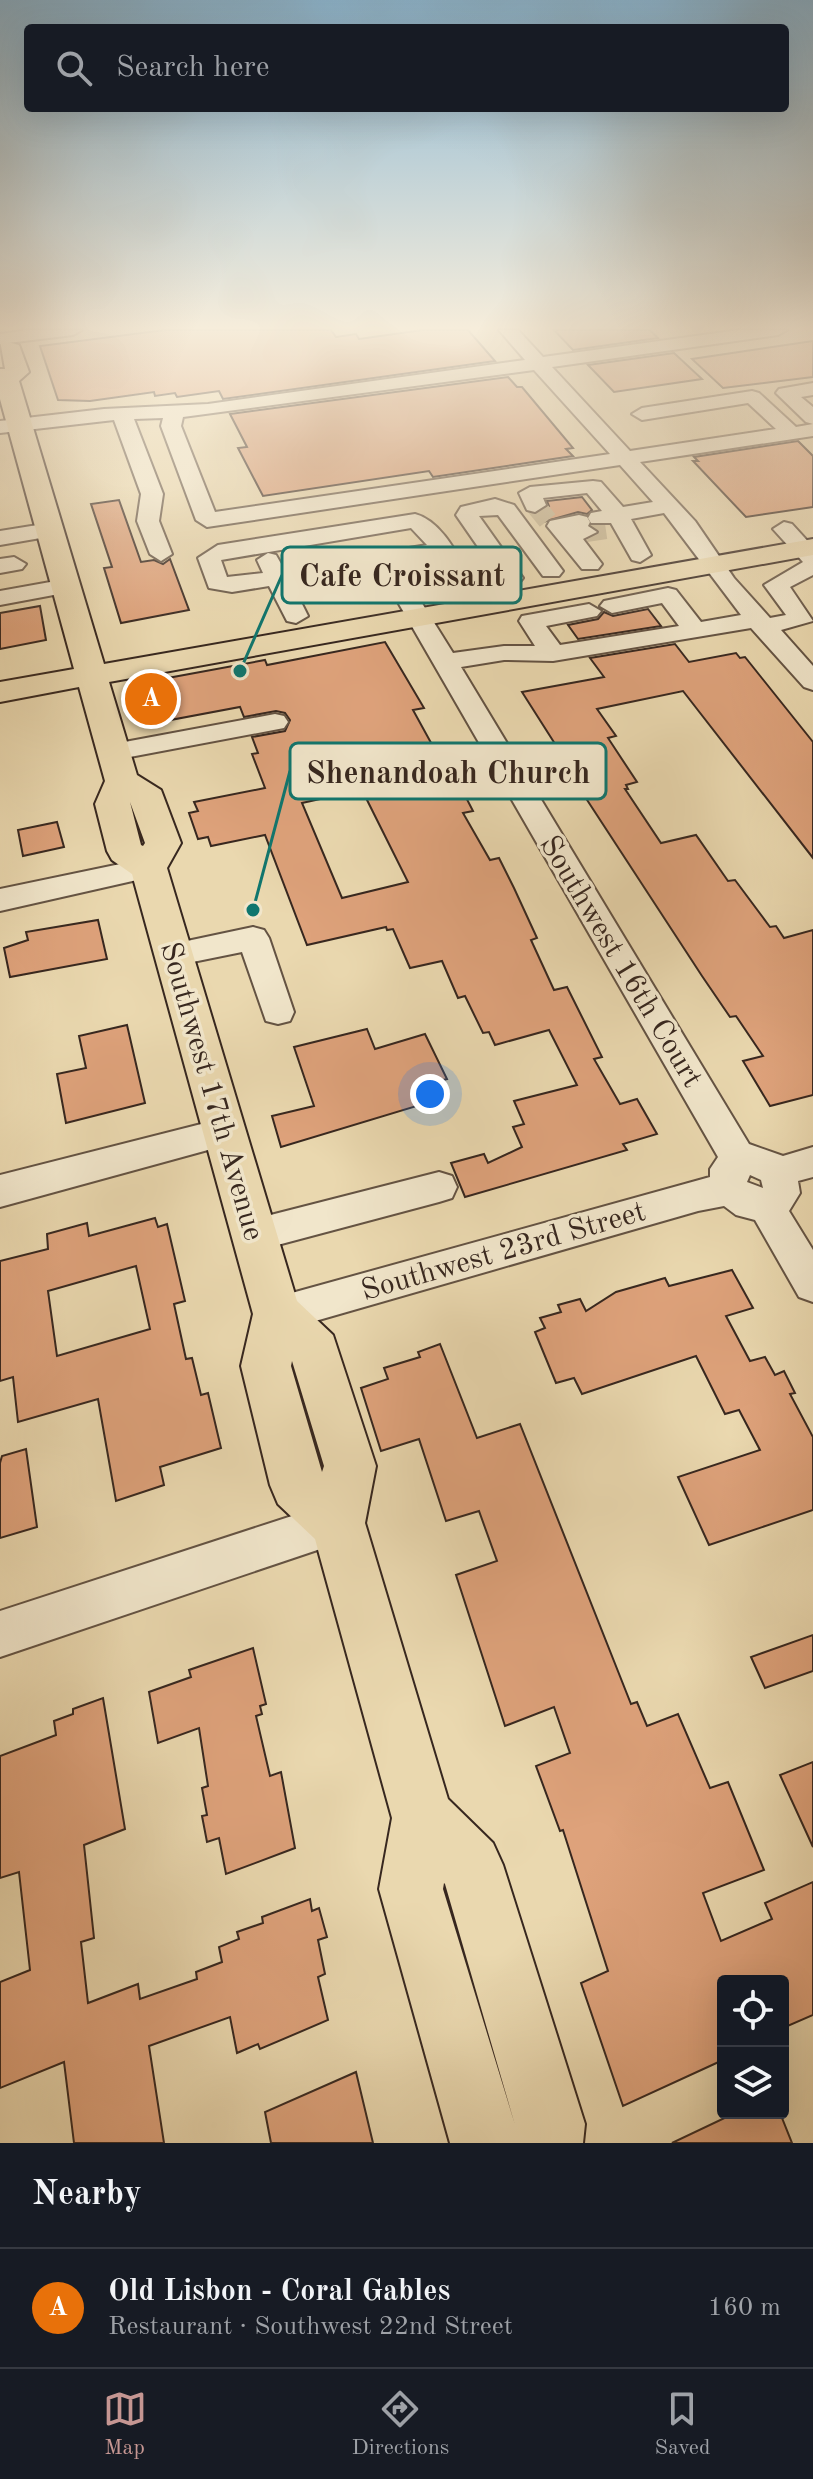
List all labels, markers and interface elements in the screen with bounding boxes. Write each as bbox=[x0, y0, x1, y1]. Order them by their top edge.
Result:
search box bbox=[24, 24, 789, 112]
icon: search bbox=[52, 46, 96, 90]
text: Search here bbox=[116, 53, 270, 83]
callout: Cafe Croissant bbox=[282, 547, 521, 603]
text: Cafe Croissant bbox=[299, 562, 505, 594]
pin: A bbox=[125, 669, 177, 729]
callout: Shenandoah Church bbox=[290, 743, 606, 799]
text: Shenandoah Church bbox=[306, 759, 590, 791]
street label: Southwest 16th Court bbox=[533, 831, 707, 1093]
street label: Southwest 17th Avenue bbox=[154, 939, 268, 1244]
your location bbox=[410, 1074, 450, 1114]
street label: Southwest 23rd Street bbox=[358, 1197, 649, 1307]
map controls bbox=[717, 1975, 789, 2119]
button: locate bbox=[717, 1975, 789, 2047]
button: layers bbox=[717, 2047, 789, 2119]
text: Nearby bbox=[32, 2178, 142, 2212]
text: Old Lisbon - Coral Gables bbox=[108, 2277, 450, 2307]
text: A bbox=[48, 2295, 68, 2321]
text: 160 m bbox=[708, 2295, 781, 2321]
text: Restaurant · Southwest 22nd Street bbox=[108, 2314, 513, 2340]
tab: Map bbox=[103, 2387, 147, 2462]
tab: Directions bbox=[352, 2387, 449, 2462]
tab: Saved bbox=[654, 2387, 710, 2462]

